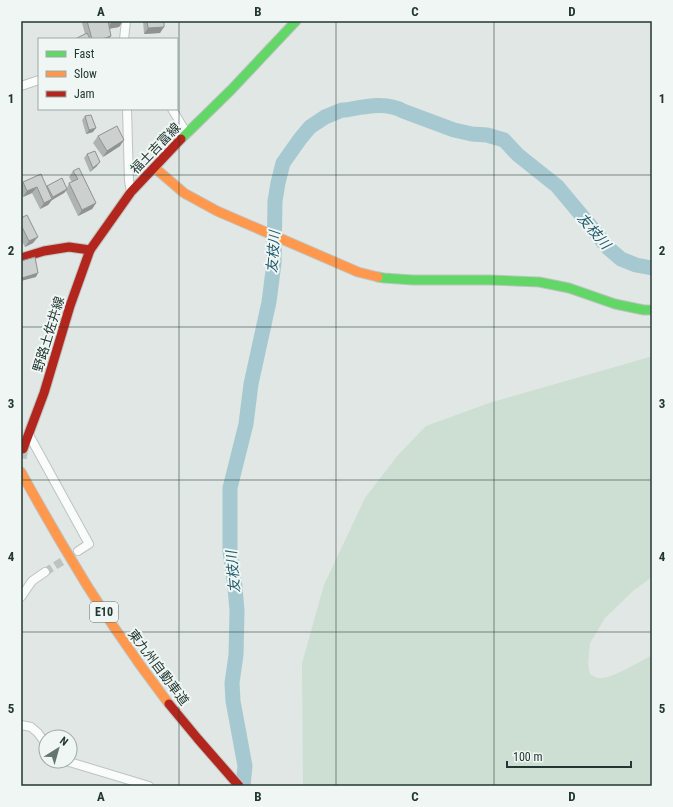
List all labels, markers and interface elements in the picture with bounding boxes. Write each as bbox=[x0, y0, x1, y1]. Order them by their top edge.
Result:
text: A bbox=[97, 4, 105, 19]
text: B bbox=[254, 4, 262, 19]
text: C bbox=[411, 4, 419, 19]
text: D bbox=[568, 4, 576, 19]
legend bbox=[38, 38, 178, 110]
text: Fast bbox=[74, 47, 95, 61]
text: Slow bbox=[74, 67, 97, 81]
text: Jam bbox=[74, 87, 95, 101]
text: 1 bbox=[8, 91, 14, 106]
text: 1 bbox=[659, 91, 665, 106]
street label: 福土吉富線 bbox=[127, 120, 183, 177]
water label: 友枝川 bbox=[574, 210, 615, 254]
water label: 友枝川 bbox=[264, 228, 283, 274]
text: 2 bbox=[8, 243, 15, 258]
text: 2 bbox=[659, 243, 666, 258]
street label: 野路土佐井線 bbox=[30, 295, 67, 374]
text: 3 bbox=[8, 396, 14, 411]
text: 3 bbox=[659, 396, 665, 411]
water label: 友枝川 bbox=[223, 548, 243, 594]
text: 4 bbox=[8, 549, 15, 564]
text: 4 bbox=[659, 549, 666, 564]
road number: E10 bbox=[90, 602, 118, 622]
street label: 東九州自動車道 bbox=[125, 626, 192, 708]
text: 5 bbox=[8, 701, 15, 716]
text: 5 bbox=[659, 701, 666, 716]
north arrow bbox=[38, 729, 78, 769]
text: N bbox=[57, 734, 71, 749]
scale bar bbox=[507, 743, 631, 769]
text: 100 m bbox=[513, 750, 543, 764]
text: A bbox=[97, 789, 105, 804]
text: B bbox=[254, 789, 262, 804]
text: C bbox=[411, 789, 419, 804]
text: D bbox=[568, 789, 576, 804]

